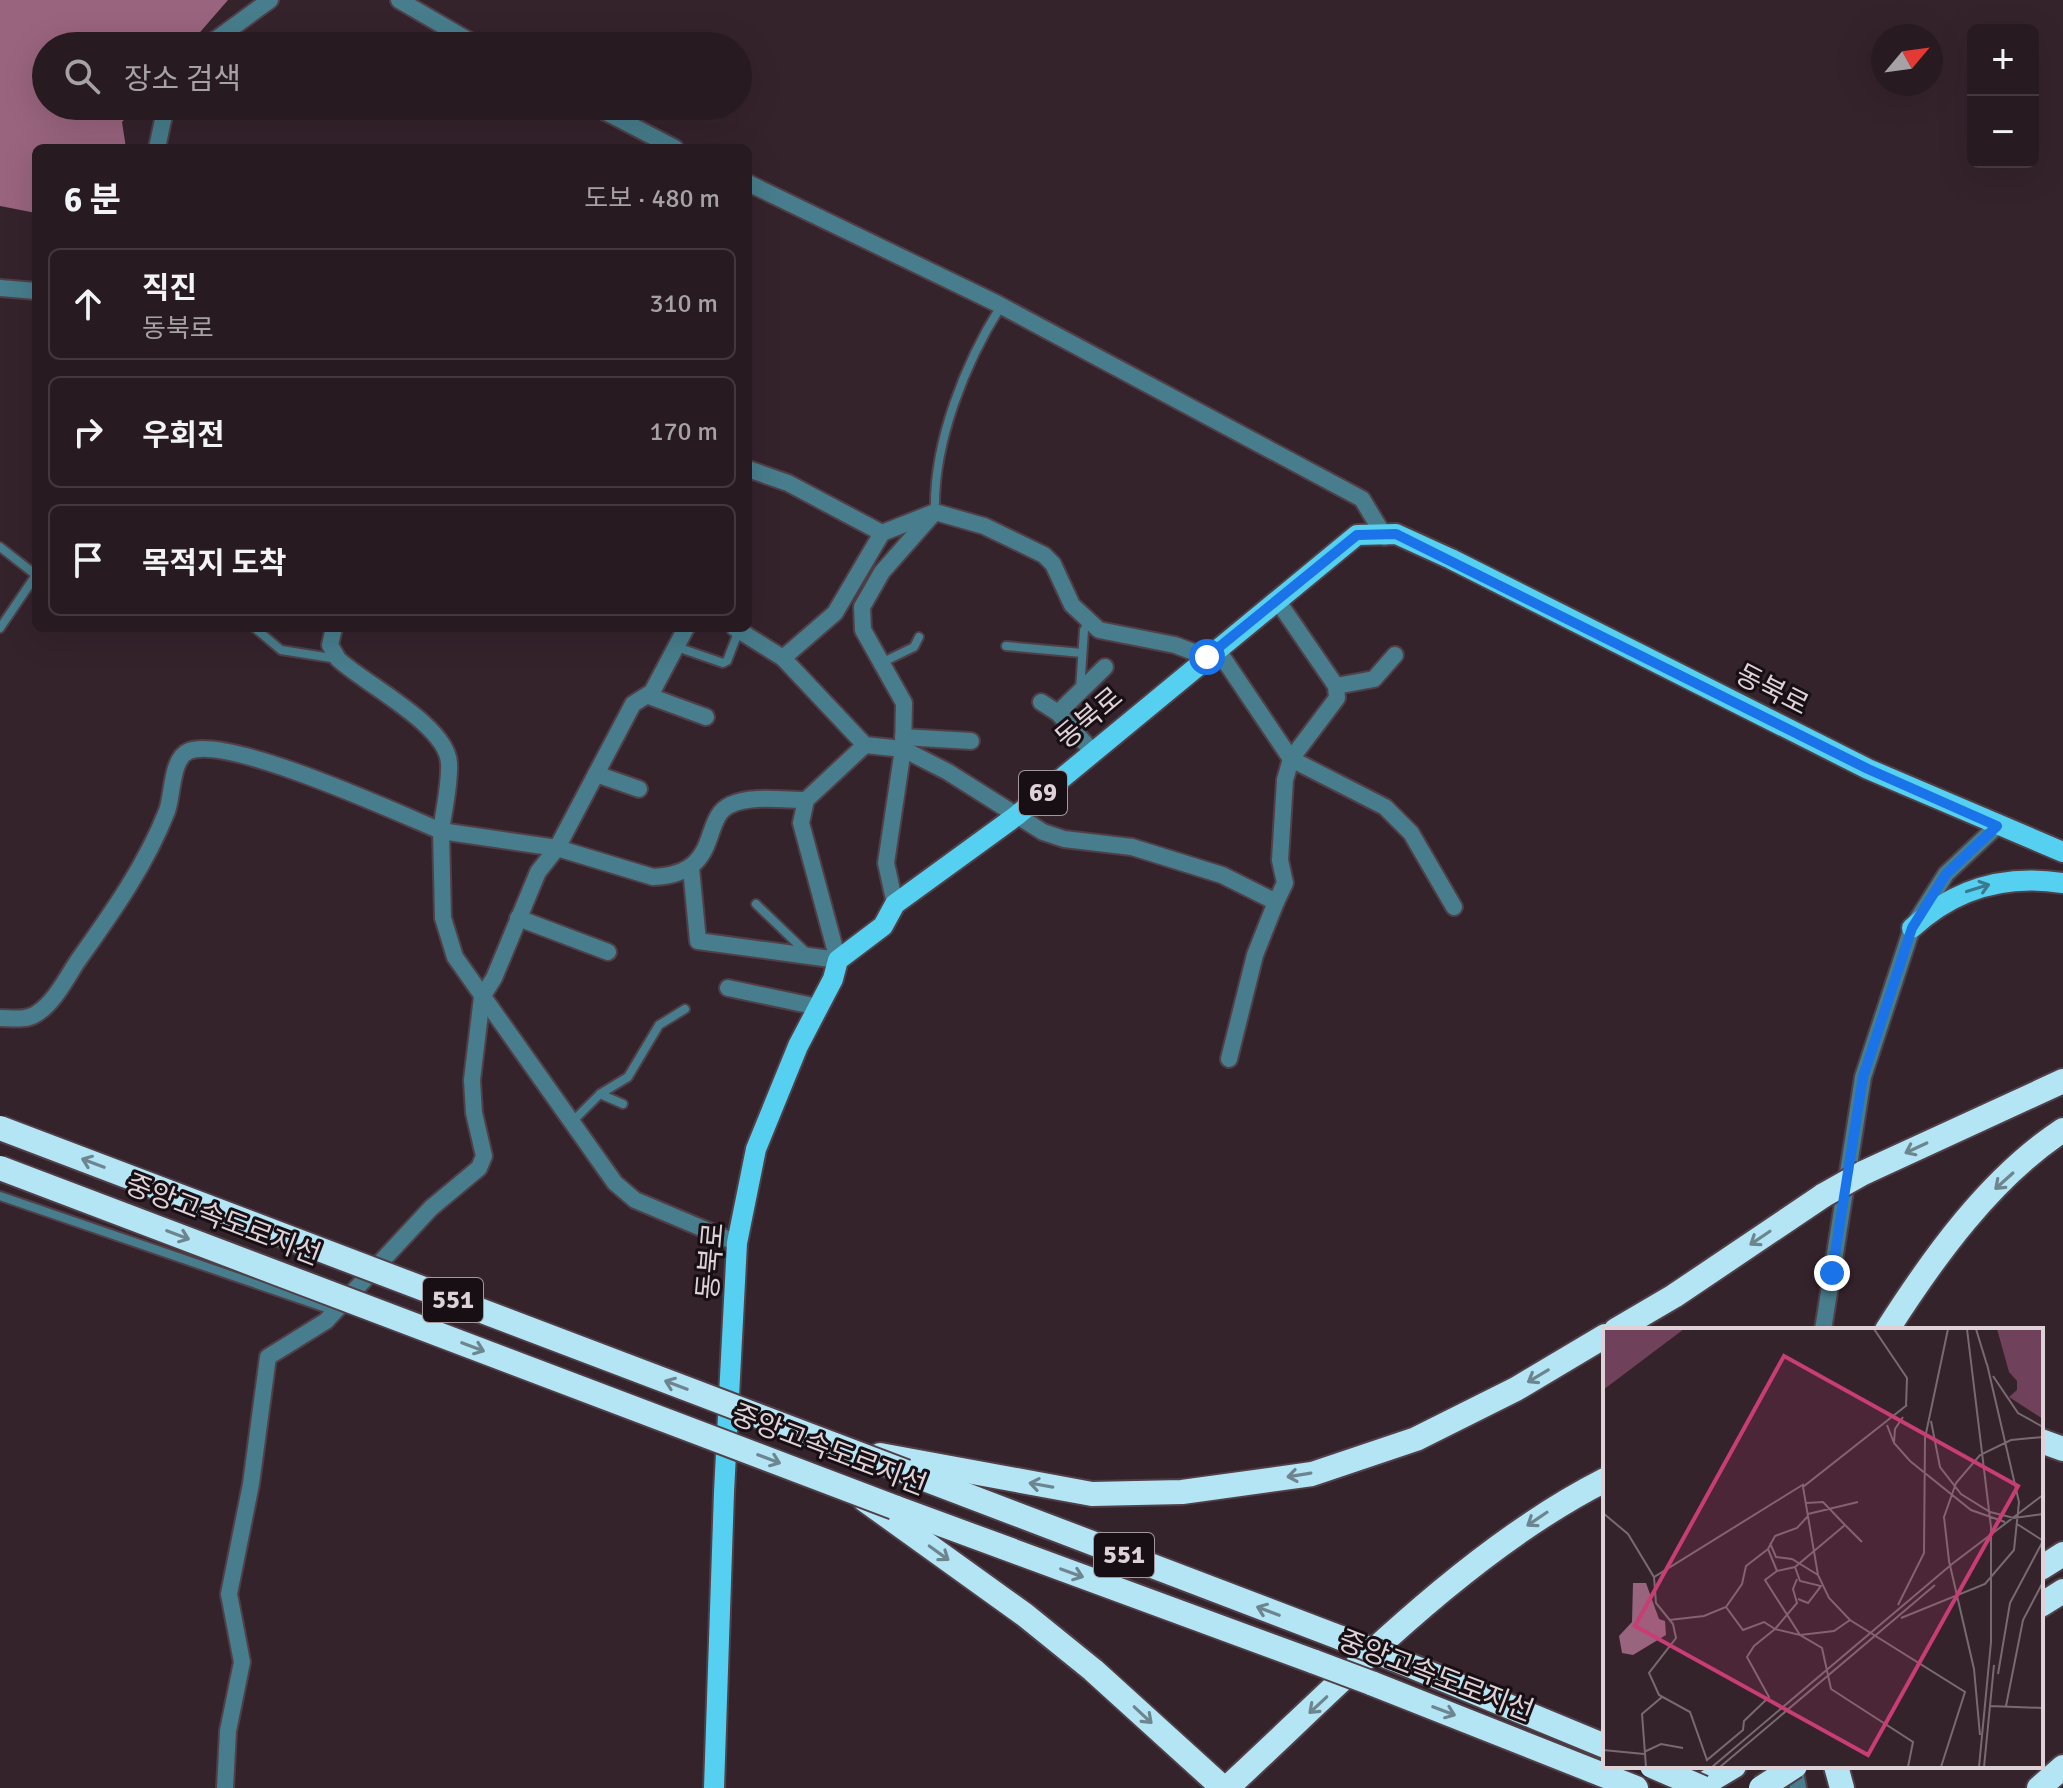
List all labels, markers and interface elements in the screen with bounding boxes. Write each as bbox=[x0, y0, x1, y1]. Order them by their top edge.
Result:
north arrow bbox=[1871, 24, 1943, 96]
map controls bbox=[1967, 24, 2039, 168]
button: + bbox=[1967, 24, 2039, 96]
search box bbox=[32, 32, 752, 120]
icon: search bbox=[60, 54, 104, 98]
text: 장소 검색 bbox=[124, 61, 241, 98]
button: − bbox=[1967, 96, 2039, 168]
text: 6 분 bbox=[64, 179, 121, 221]
text: 도보 · 480 m bbox=[584, 183, 720, 215]
text: 직진 bbox=[142, 270, 197, 307]
icon: ahead bbox=[66, 282, 110, 326]
text: 310 m bbox=[649, 288, 718, 320]
text: 동북로 bbox=[142, 313, 214, 345]
icon: right bbox=[66, 410, 110, 454]
text: 170 m bbox=[649, 416, 718, 448]
text: 우회전 bbox=[142, 417, 225, 454]
icon: arrive bbox=[66, 538, 110, 582]
text: 목적지 도착 bbox=[142, 545, 287, 582]
route start bbox=[1189, 639, 1225, 675]
street label: 동북로 bbox=[1730, 657, 1814, 723]
street label: 동북로 bbox=[1048, 680, 1130, 756]
road number: 69 bbox=[1019, 771, 1067, 815]
one-way arrow bbox=[1964, 880, 1990, 895]
one-way arrow bbox=[1904, 1141, 1928, 1156]
one-way arrow bbox=[81, 1155, 106, 1169]
street label: 중앙고속도로지선 bbox=[121, 1167, 325, 1273]
one-way arrow bbox=[1994, 1172, 2014, 1190]
street label: 동북로 bbox=[691, 1221, 731, 1301]
one-way arrow bbox=[165, 1229, 190, 1243]
one-way arrow bbox=[1749, 1230, 1771, 1246]
route end bbox=[1814, 1255, 1850, 1291]
road number: 551 bbox=[423, 1278, 483, 1322]
inset map bbox=[1603, 1328, 2043, 1768]
one-way arrow bbox=[460, 1341, 485, 1355]
one-way arrow bbox=[1527, 1368, 1550, 1384]
one-way arrow bbox=[665, 1377, 689, 1391]
street label: 중앙고속도로지선 bbox=[727, 1397, 931, 1503]
one-way arrow bbox=[756, 1453, 780, 1467]
one-way arrow bbox=[1287, 1469, 1312, 1484]
one-way arrow bbox=[1029, 1477, 1054, 1492]
one-way arrow bbox=[1527, 1511, 1549, 1527]
road number: 551 bbox=[1094, 1533, 1154, 1577]
one-way arrow bbox=[928, 1545, 950, 1561]
one-way arrow bbox=[1059, 1566, 1084, 1581]
one-way arrow bbox=[1256, 1603, 1281, 1617]
street label: 중앙고속도로지선 bbox=[1334, 1623, 1538, 1729]
one-way arrow bbox=[1308, 1695, 1328, 1713]
one-way arrow bbox=[1133, 1705, 1153, 1724]
one-way arrow bbox=[1431, 1705, 1456, 1719]

